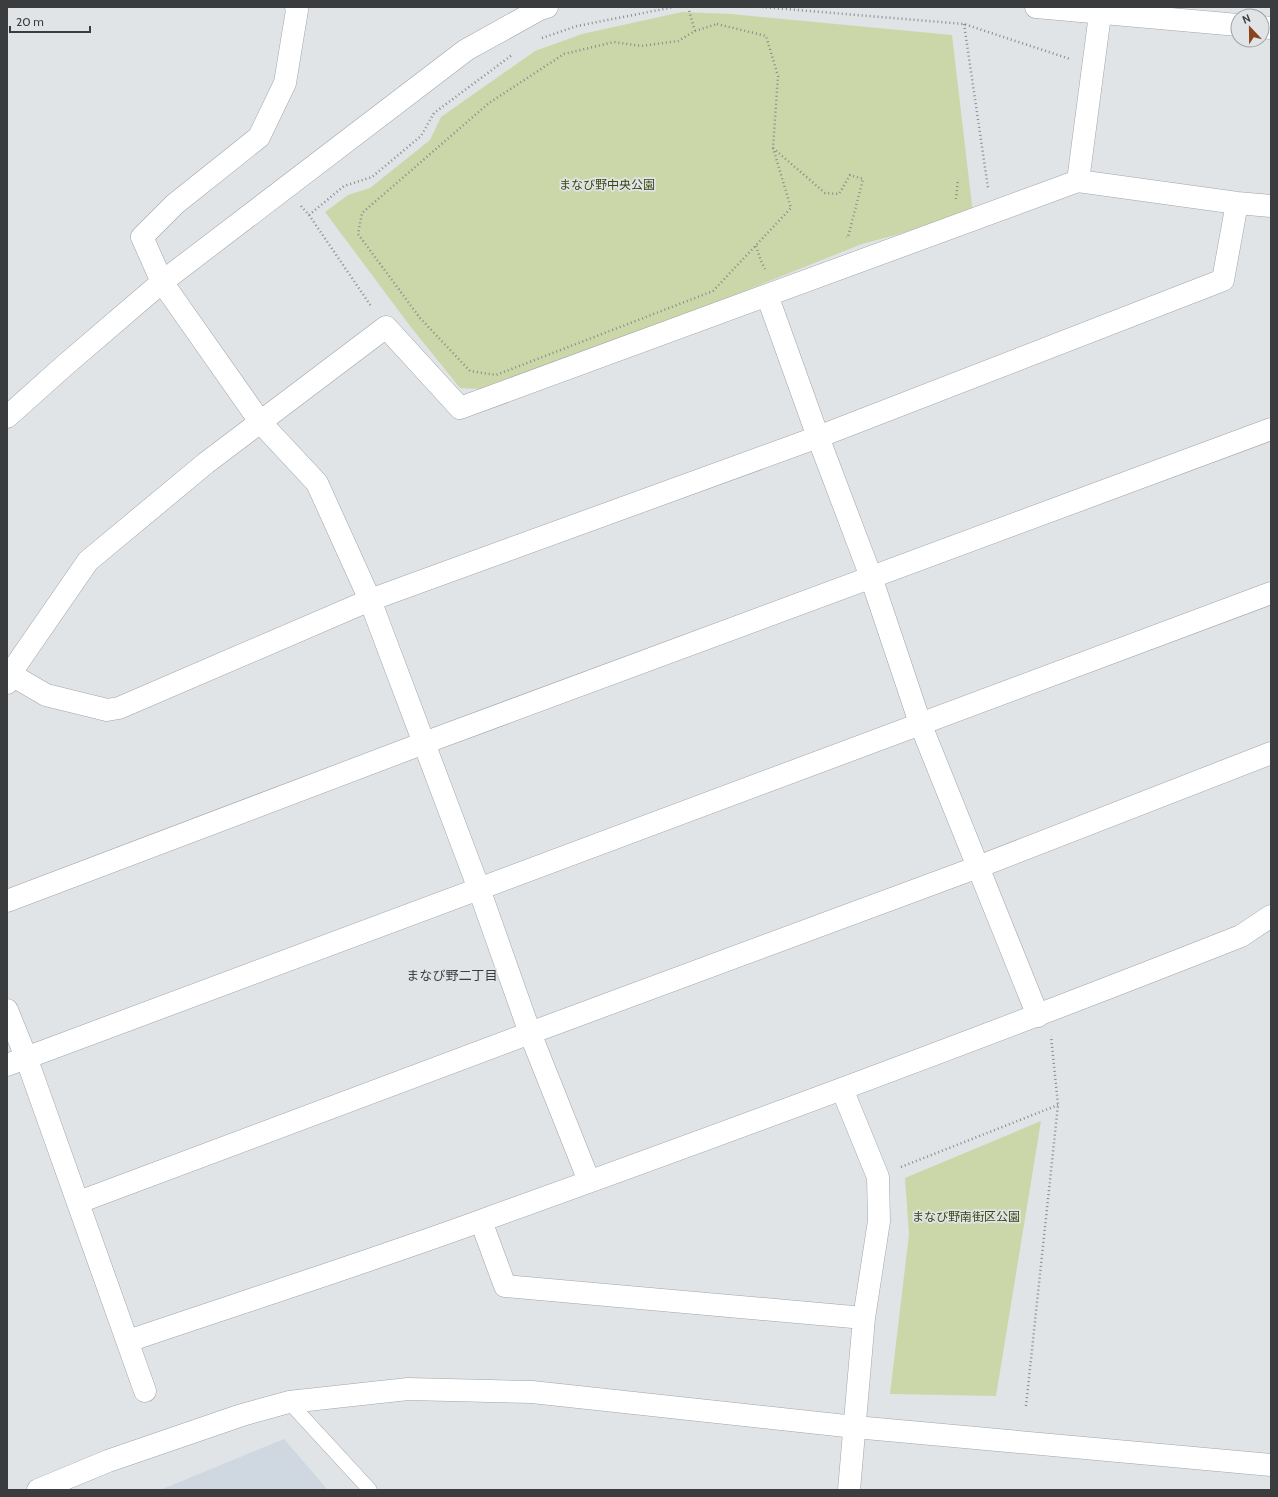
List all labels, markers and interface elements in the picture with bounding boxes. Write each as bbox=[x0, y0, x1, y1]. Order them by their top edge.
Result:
scale bar bbox=[10, 8, 90, 34]
north arrow bbox=[1230, 8, 1270, 48]
text: N bbox=[1240, 11, 1252, 27]
text: 20 m bbox=[16, 14, 44, 29]
park label: まなび野中央公園 bbox=[559, 177, 655, 192]
district label: まなび野二丁目 bbox=[406, 967, 498, 983]
park label: まなび野南街区公園 bbox=[912, 1209, 1020, 1224]

